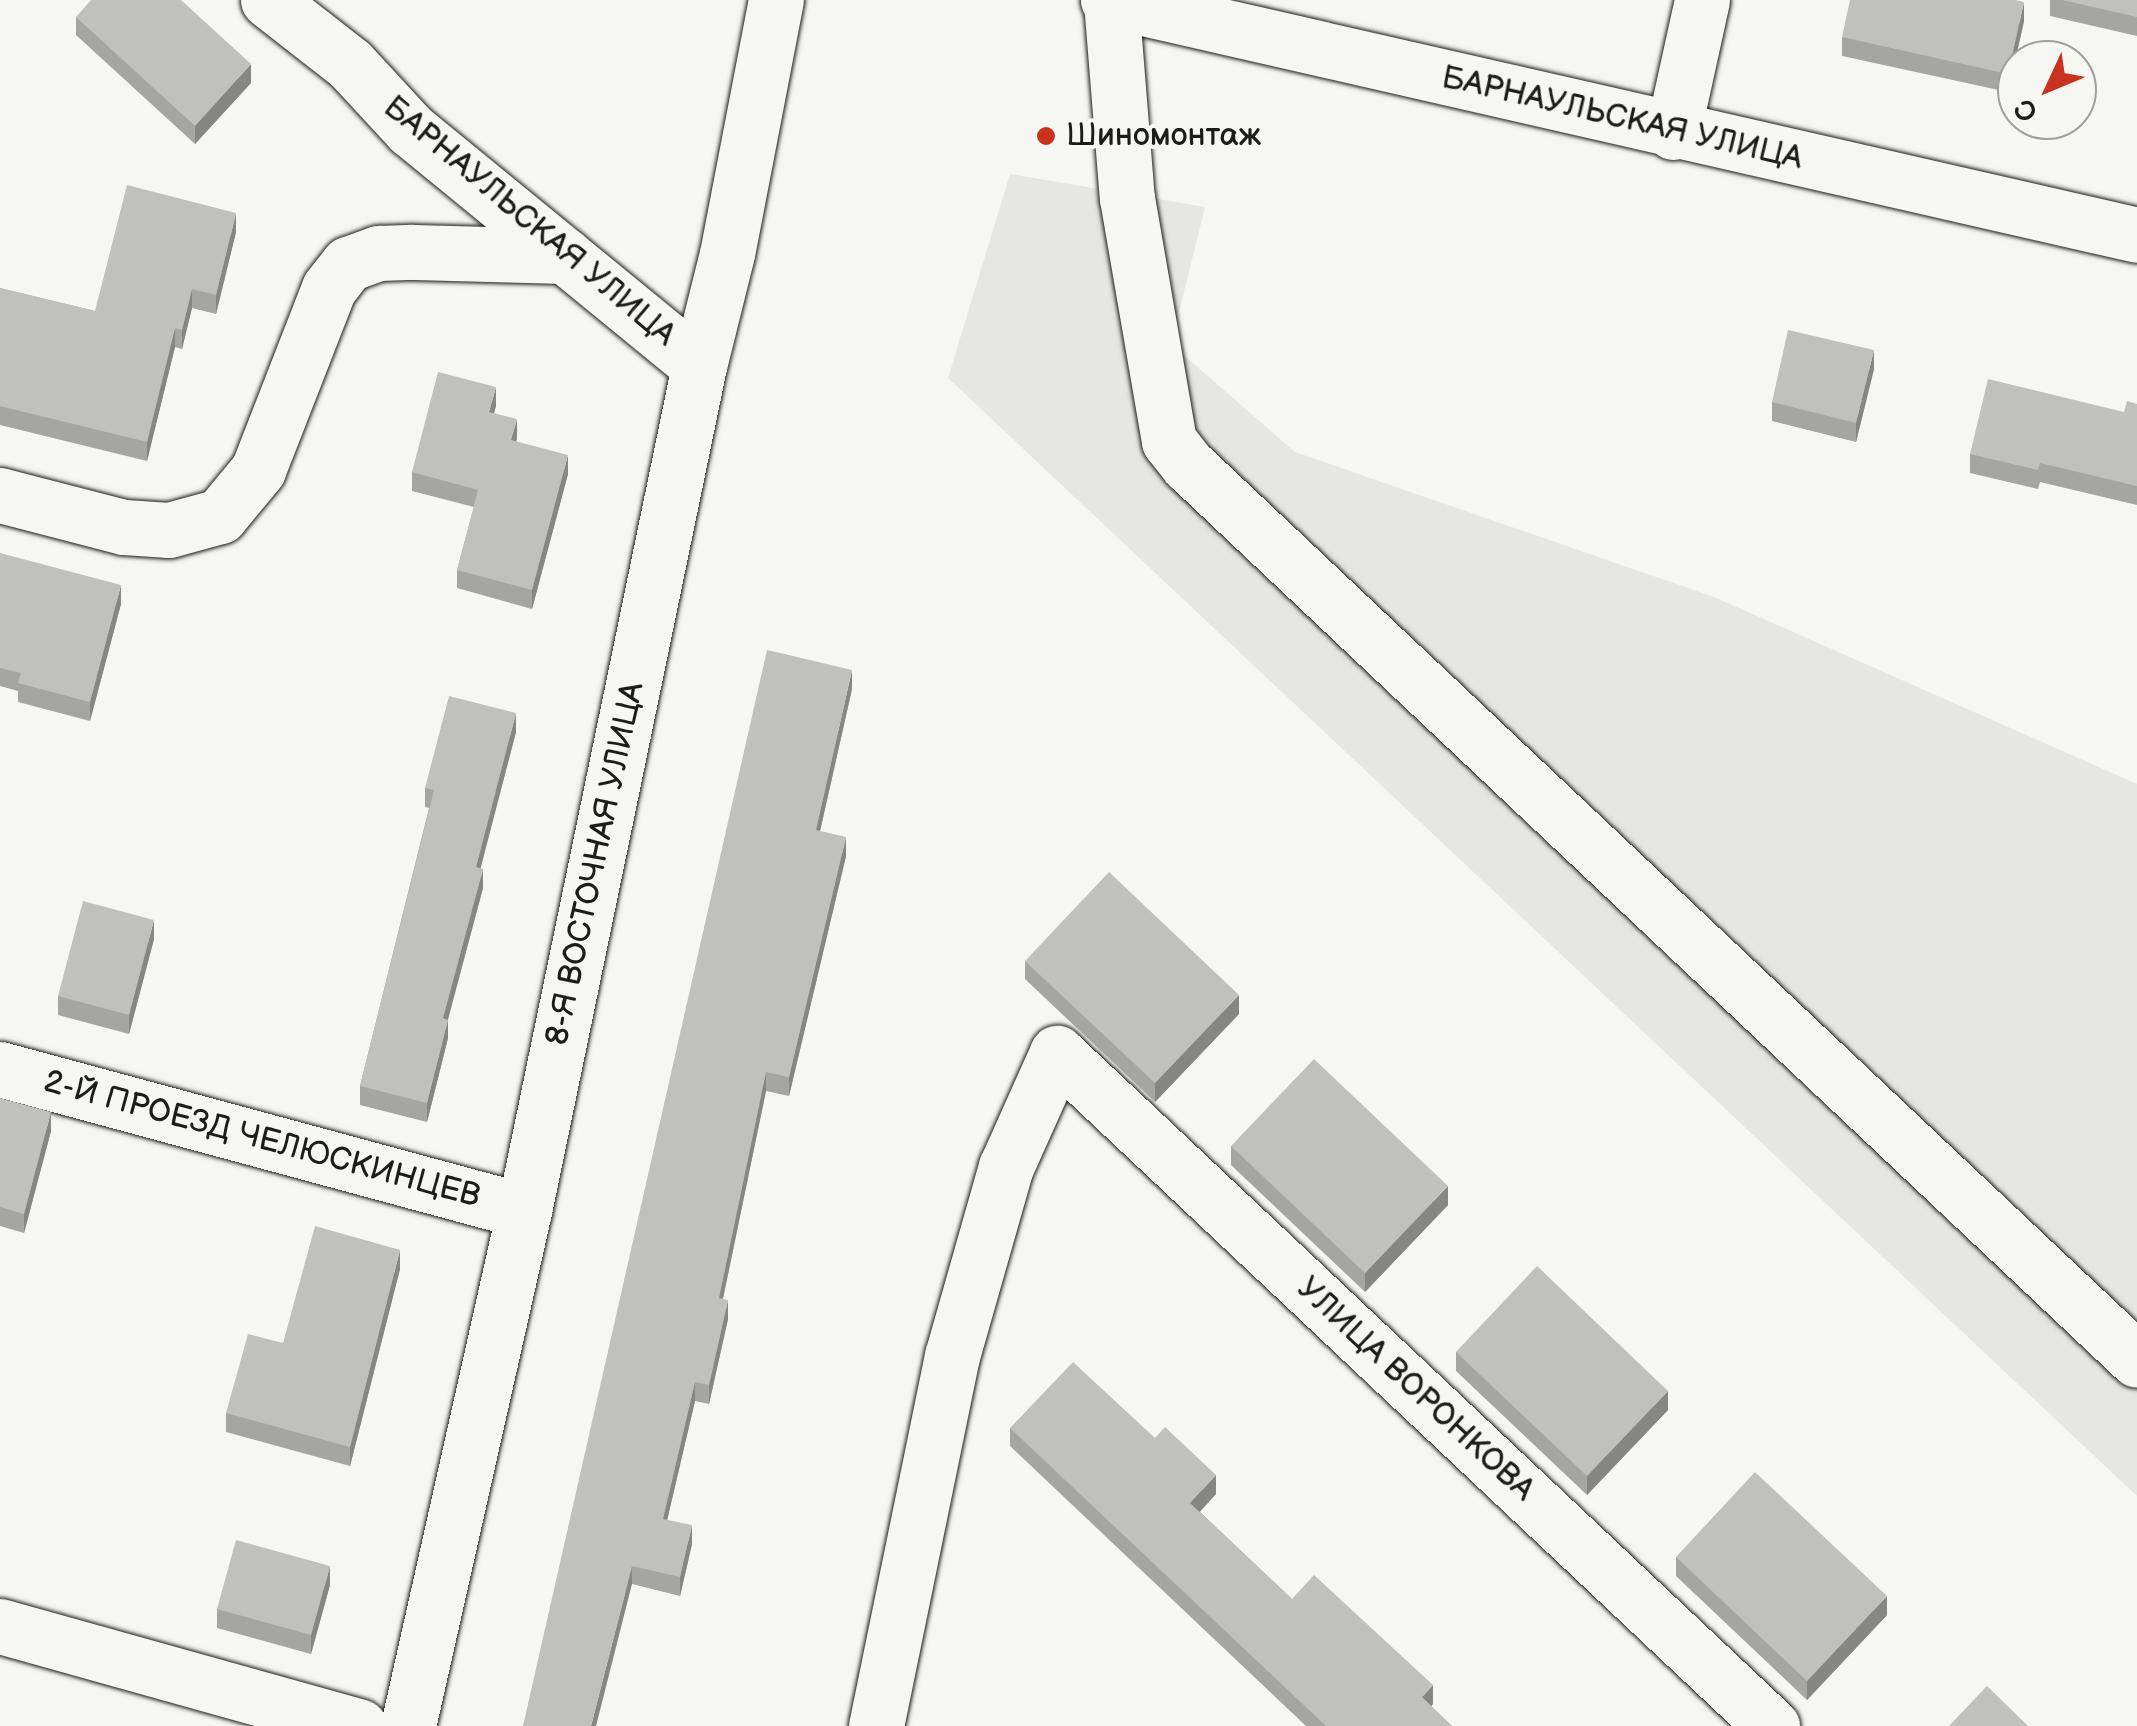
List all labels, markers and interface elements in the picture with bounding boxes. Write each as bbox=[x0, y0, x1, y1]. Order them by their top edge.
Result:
north arrow bbox=[1997, 40, 2097, 140]
street label: БАРНАУЛЬСКАЯ УЛИЦА bbox=[1438, 59, 1806, 179]
street label: БАРНАУЛЬСКАЯ УЛИЦА bbox=[375, 89, 683, 355]
text: С bbox=[2008, 91, 2045, 128]
place label: Шиномонтаж bbox=[1066, 117, 1261, 155]
marker: Шиномонтаж bbox=[1035, 125, 1057, 147]
street label: 8-Я ВОСТОЧНАЯ УЛИЦА bbox=[539, 679, 653, 1049]
street label: 2-Й ПРОЕЗД ЧЕЛЮСКИНЦЕВ bbox=[40, 1063, 484, 1217]
street label: УЛИЦА ВОРОНКОВА bbox=[1288, 1270, 1542, 1510]

